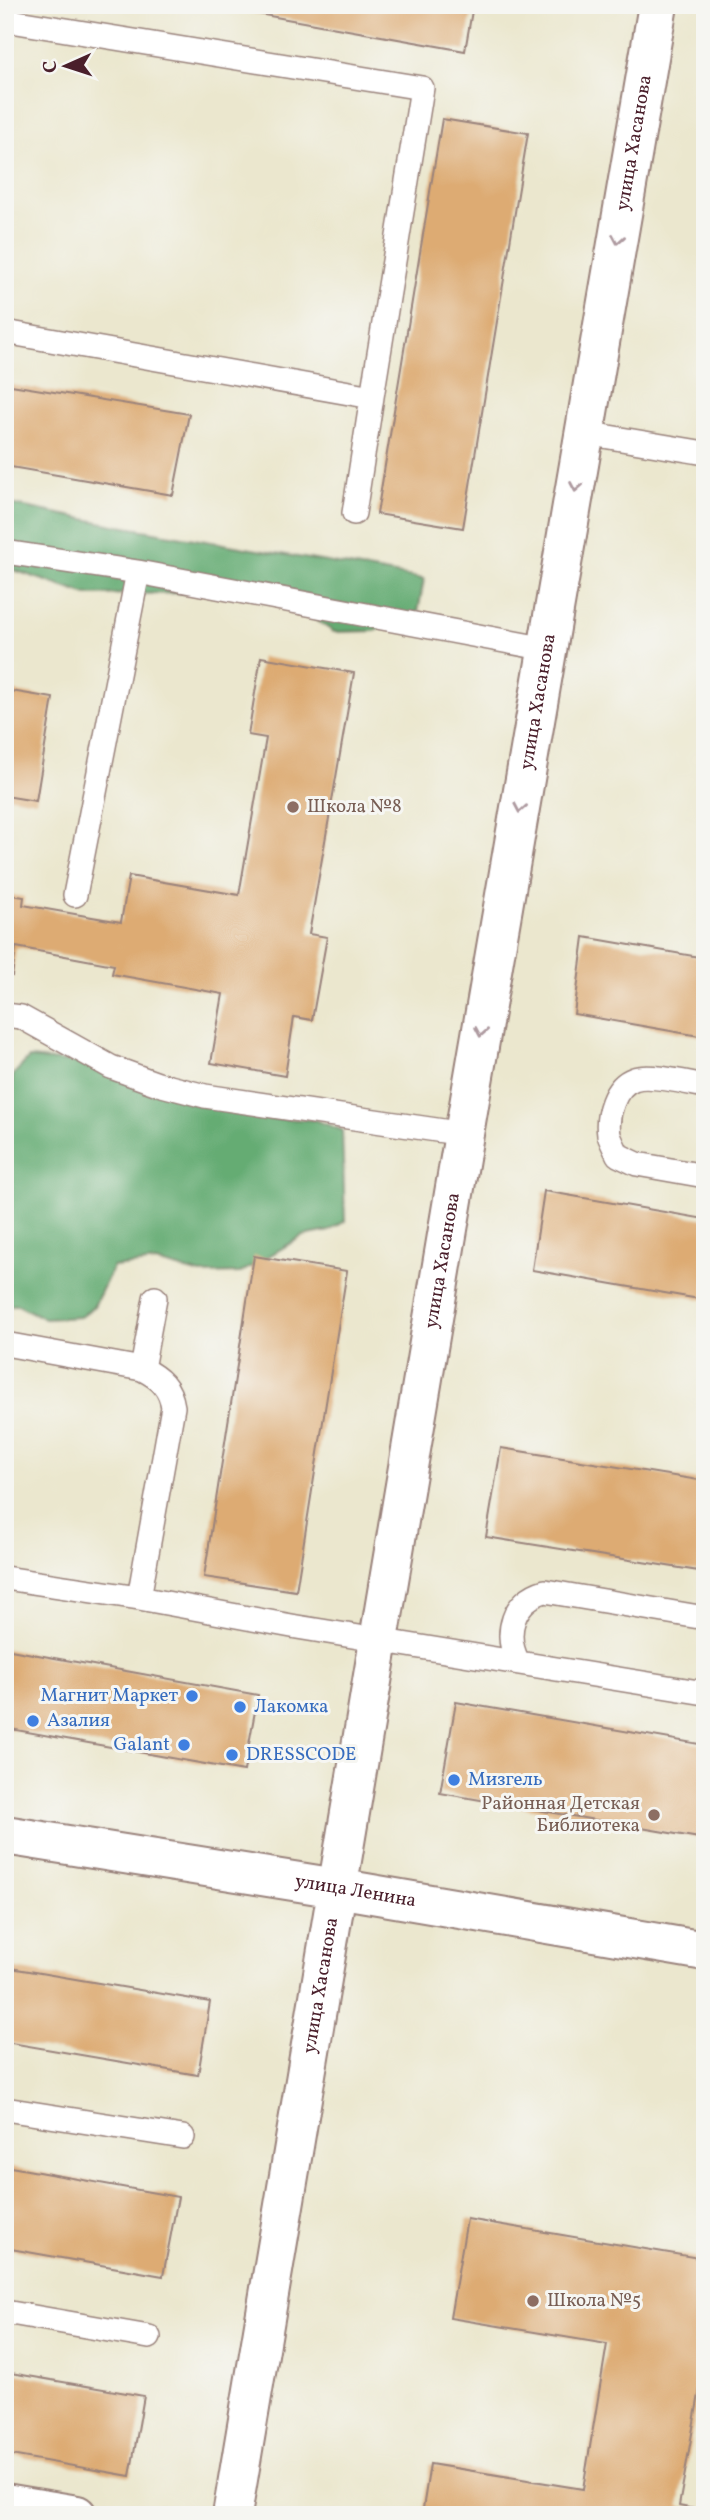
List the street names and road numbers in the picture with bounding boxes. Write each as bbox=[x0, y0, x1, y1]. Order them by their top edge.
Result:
street label: улица Хасанова bbox=[610, 73, 659, 213]
street label: улица Хасанова bbox=[514, 632, 563, 772]
street label: улица Хасанова bbox=[419, 1191, 467, 1331]
street label: улица Ленина bbox=[293, 1868, 418, 1914]
street label: улица Хасанова bbox=[297, 1915, 345, 2055]

